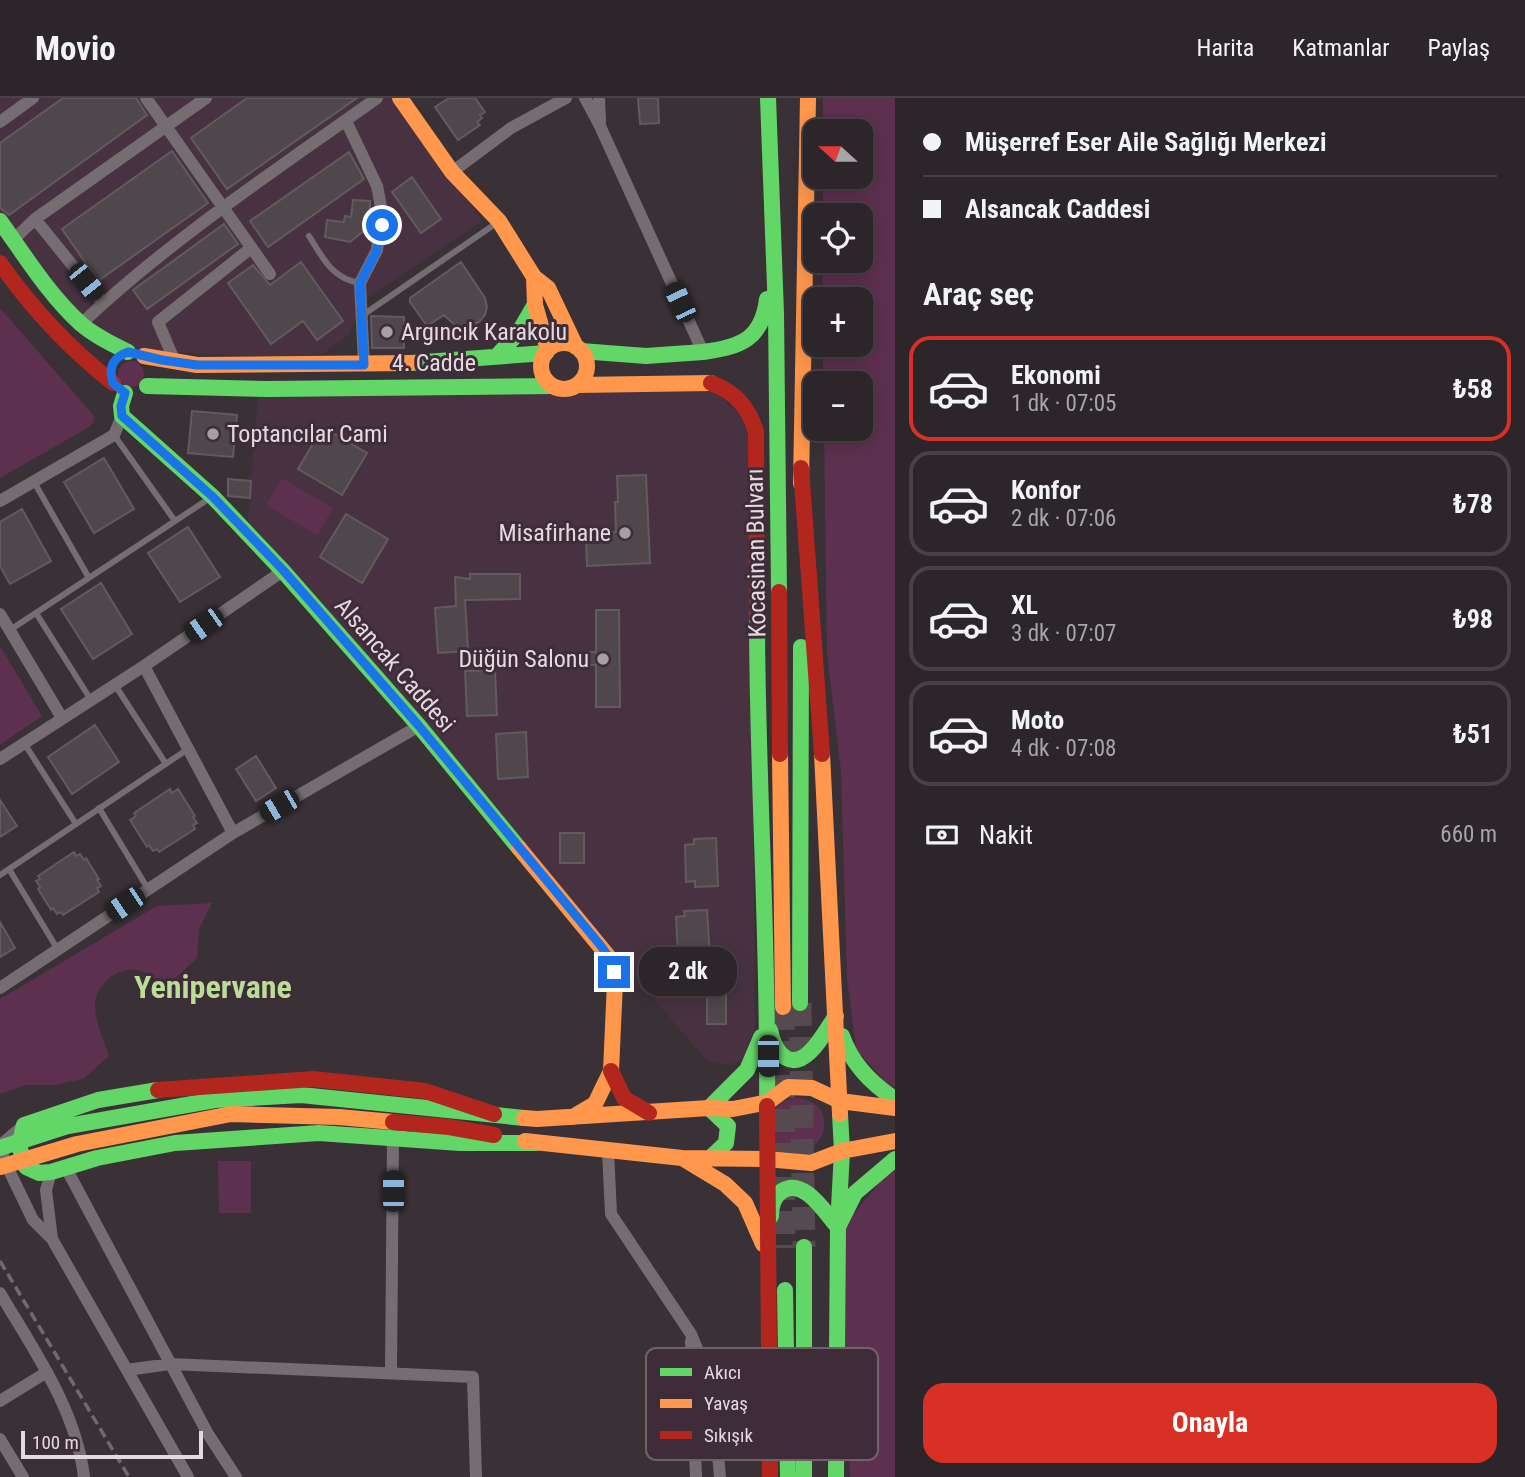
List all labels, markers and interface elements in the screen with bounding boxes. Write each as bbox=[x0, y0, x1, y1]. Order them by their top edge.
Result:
text: Movio bbox=[35, 29, 116, 68]
text: Harita bbox=[1197, 34, 1254, 62]
text: Katmanlar bbox=[1292, 34, 1390, 62]
text: Paylaş bbox=[1428, 34, 1490, 62]
north arrow bbox=[803, 119, 873, 189]
map controls bbox=[803, 119, 873, 441]
text: Müşerref Eser Aile Sağlığı Merkezi bbox=[965, 127, 1327, 157]
text: Alsancak Caddesi bbox=[965, 194, 1150, 224]
button: locate bbox=[803, 203, 873, 273]
route start bbox=[366, 209, 398, 241]
car bbox=[65, 259, 108, 305]
text: Araç seç bbox=[923, 275, 1034, 313]
car bbox=[662, 279, 699, 325]
button: + bbox=[803, 287, 873, 357]
place label: Argıncık Karakolu bbox=[401, 318, 567, 346]
marker: Argıncık Karakolu bbox=[379, 324, 395, 340]
street label: 4. Cadde bbox=[392, 349, 476, 377]
icon: car bbox=[927, 357, 990, 420]
text: Ekonomi bbox=[1011, 360, 1101, 390]
button: − bbox=[803, 371, 873, 441]
text: ₺58 bbox=[1453, 374, 1493, 404]
text: 1 dk · 07:05 bbox=[1011, 390, 1116, 417]
place label: Toptancılar Cami bbox=[227, 420, 388, 448]
marker: Toptancılar Cami bbox=[205, 426, 221, 442]
street label: Kocasinan Bulvarı bbox=[741, 468, 771, 638]
icon: car bbox=[927, 472, 990, 535]
text: Konfor bbox=[1011, 475, 1081, 505]
text: ₺78 bbox=[1453, 489, 1493, 519]
text: 2 dk · 07:06 bbox=[1011, 505, 1116, 532]
place label: Misafirhane bbox=[499, 519, 611, 547]
marker: Misafirhane bbox=[617, 525, 633, 541]
icon: car bbox=[927, 587, 990, 650]
text: XL bbox=[1011, 590, 1038, 620]
street label: Alsancak Caddesi bbox=[329, 592, 461, 738]
car bbox=[181, 604, 228, 646]
text: ₺98 bbox=[1453, 604, 1493, 634]
text: 3 dk · 07:07 bbox=[1011, 620, 1116, 647]
place label: Düğün Salonu bbox=[458, 645, 589, 673]
marker: Düğün Salonu bbox=[595, 651, 611, 667]
icon: car bbox=[927, 702, 990, 765]
text: Moto bbox=[1011, 705, 1064, 735]
text: ₺51 bbox=[1453, 719, 1493, 749]
text: 4 dk · 07:08 bbox=[1011, 735, 1116, 762]
car bbox=[256, 786, 303, 826]
icon: cash bbox=[923, 816, 961, 854]
text: Nakit bbox=[979, 820, 1033, 850]
text: 660 m bbox=[1440, 821, 1497, 848]
car bbox=[102, 884, 149, 924]
callout: 2 dk bbox=[638, 948, 736, 996]
route end bbox=[598, 956, 630, 988]
text: 2 dk bbox=[668, 958, 708, 985]
district label: Yenipervane bbox=[134, 968, 292, 1006]
car bbox=[758, 1035, 779, 1077]
car bbox=[383, 1170, 404, 1212]
legend bbox=[646, 1348, 878, 1460]
text: Akıcı bbox=[704, 1361, 741, 1384]
button: Onayla bbox=[923, 1383, 1497, 1463]
text: Yavaş bbox=[704, 1392, 748, 1415]
text: Sıkışık bbox=[704, 1424, 753, 1447]
scale bar bbox=[21, 1428, 203, 1460]
text: 100 m bbox=[32, 1431, 79, 1454]

